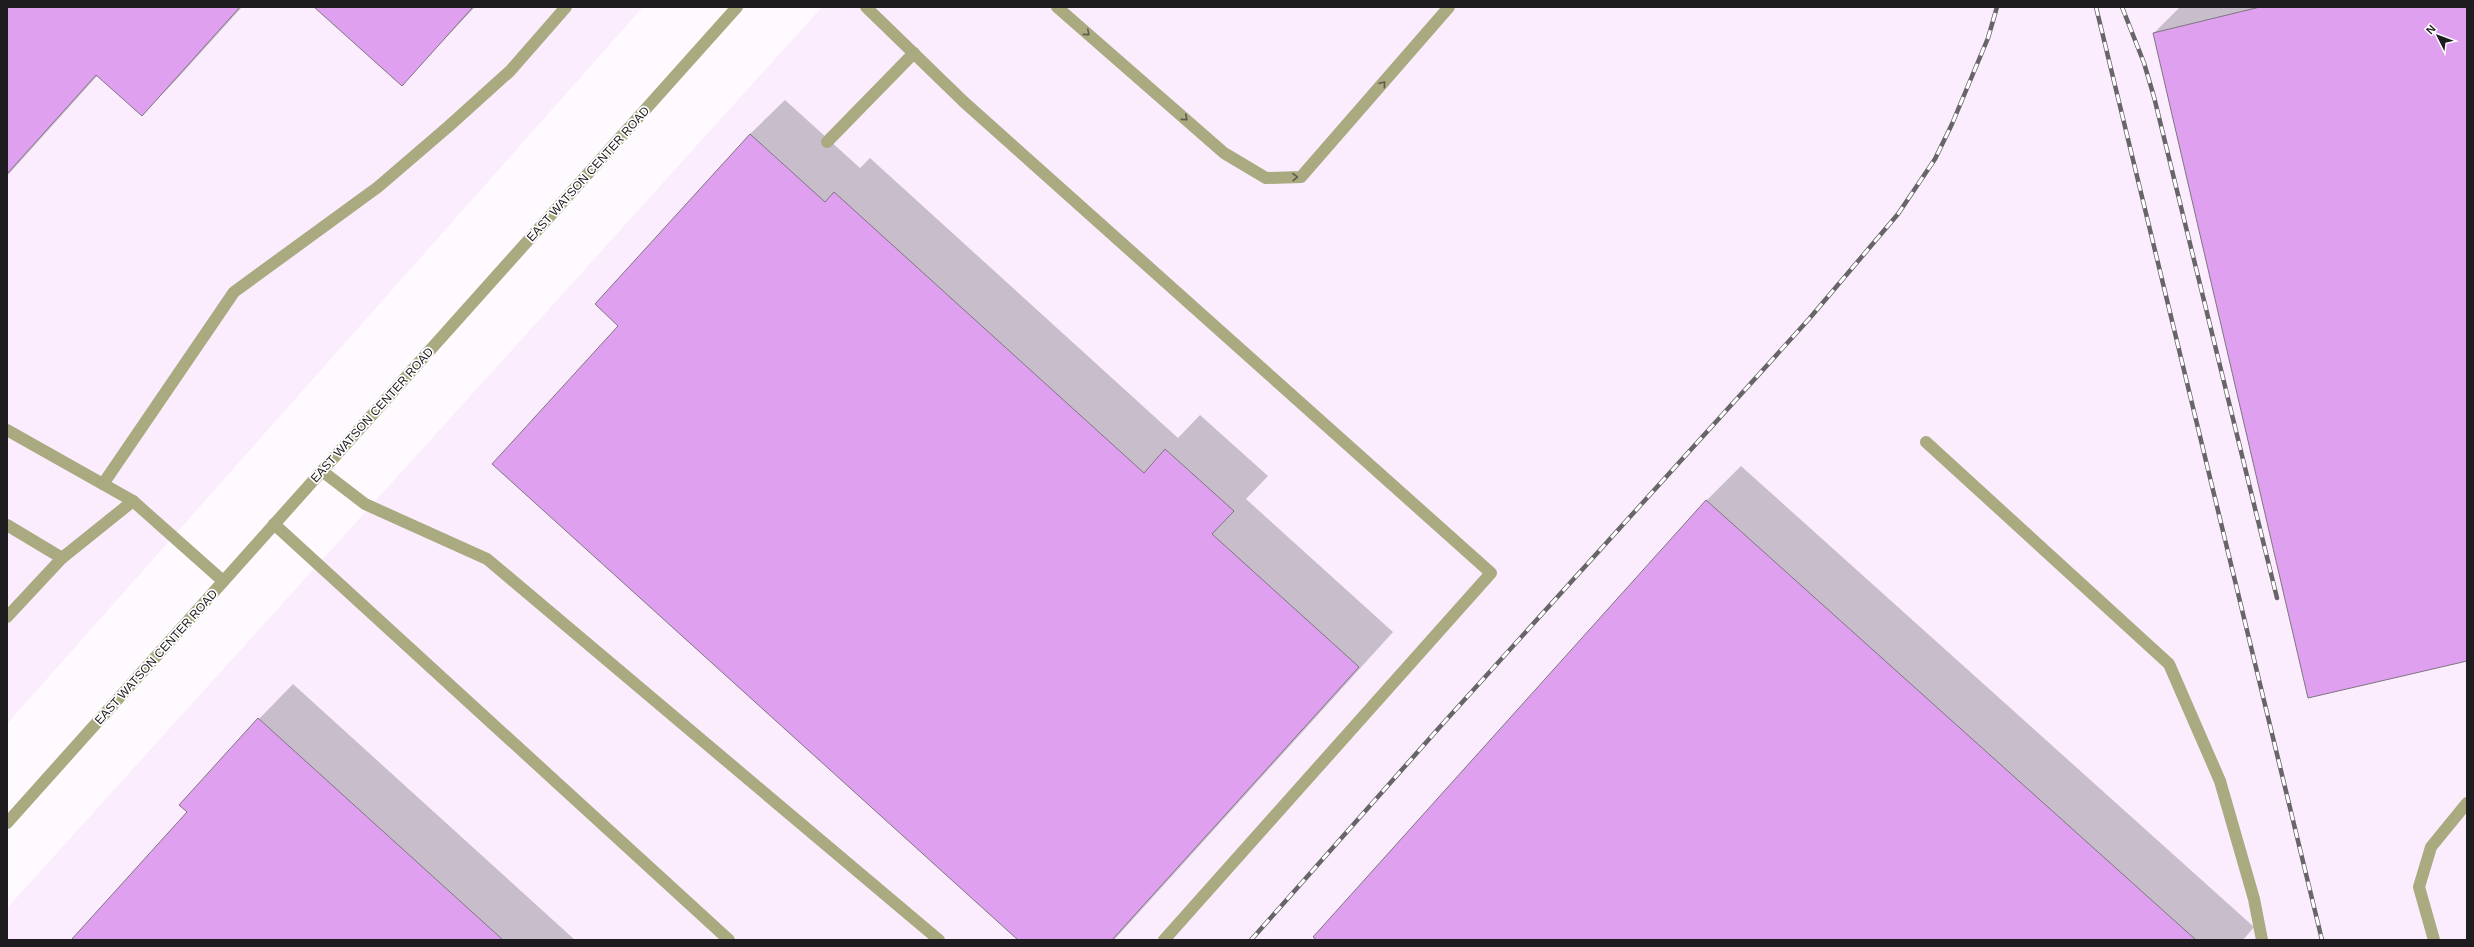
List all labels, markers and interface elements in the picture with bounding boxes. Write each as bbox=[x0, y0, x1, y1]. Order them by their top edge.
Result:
north arrow bbox=[2418, 16, 2458, 56]
text: N bbox=[2423, 22, 2438, 36]
one-way arrow bbox=[1082, 28, 1090, 35]
one-way arrow bbox=[1378, 81, 1385, 89]
street label: EAST WATSON CENTER ROAD bbox=[524, 104, 652, 244]
one-way arrow bbox=[1180, 114, 1188, 121]
one-way arrow bbox=[1292, 173, 1298, 181]
street label: EAST WATSON CENTER ROAD bbox=[308, 345, 436, 485]
street label: EAST WATSON CENTER ROAD bbox=[92, 587, 220, 727]

